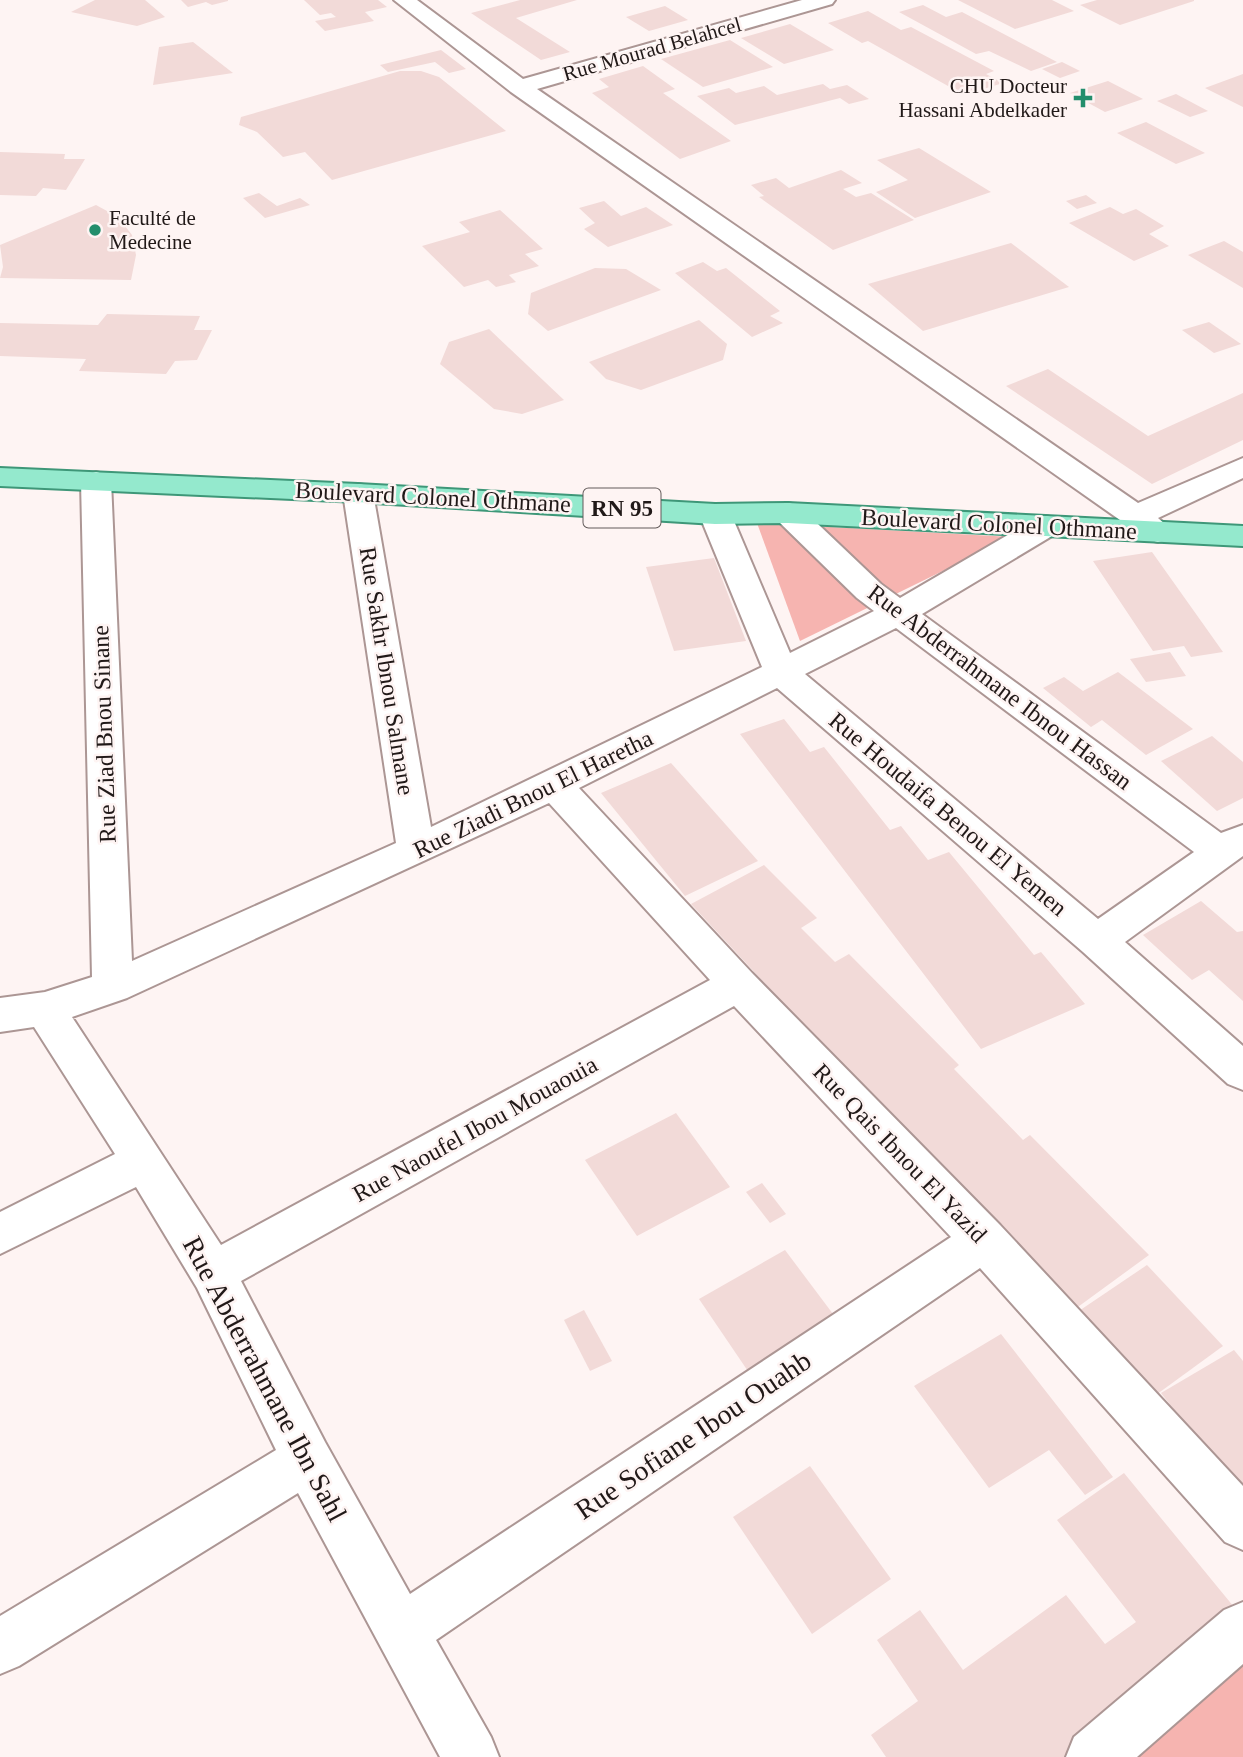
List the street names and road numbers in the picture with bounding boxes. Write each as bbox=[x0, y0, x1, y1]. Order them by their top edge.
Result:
street label: Rue Mourad Belahcel bbox=[560, 12, 744, 86]
street label: Boulevard Colonel Othmane bbox=[295, 477, 571, 517]
road number: RN 95 bbox=[584, 488, 660, 528]
street label: Boulevard Colonel Othmane bbox=[861, 504, 1137, 544]
street label: Rue Sakhr Ibnou Salmane bbox=[355, 545, 419, 797]
street label: Rue Abderrahmane Ibnou Hassan bbox=[863, 579, 1137, 795]
street label: Rue Ziad Bnou Sinane bbox=[87, 625, 121, 843]
street label: Rue Houdaifa Benou El Yemen bbox=[824, 707, 1072, 921]
street label: Rue Ziadi Bnou El Haretha bbox=[409, 725, 657, 863]
street label: Rue Naoufel Ibou Mouaouia bbox=[348, 1051, 602, 1207]
street label: Rue Qais Ibnou El Yazid bbox=[808, 1058, 992, 1248]
street label: Rue Abderrahmane Ibn Sahl bbox=[177, 1231, 353, 1527]
street label: Rue Sofiane Ibou Ouahb bbox=[569, 1345, 817, 1525]

